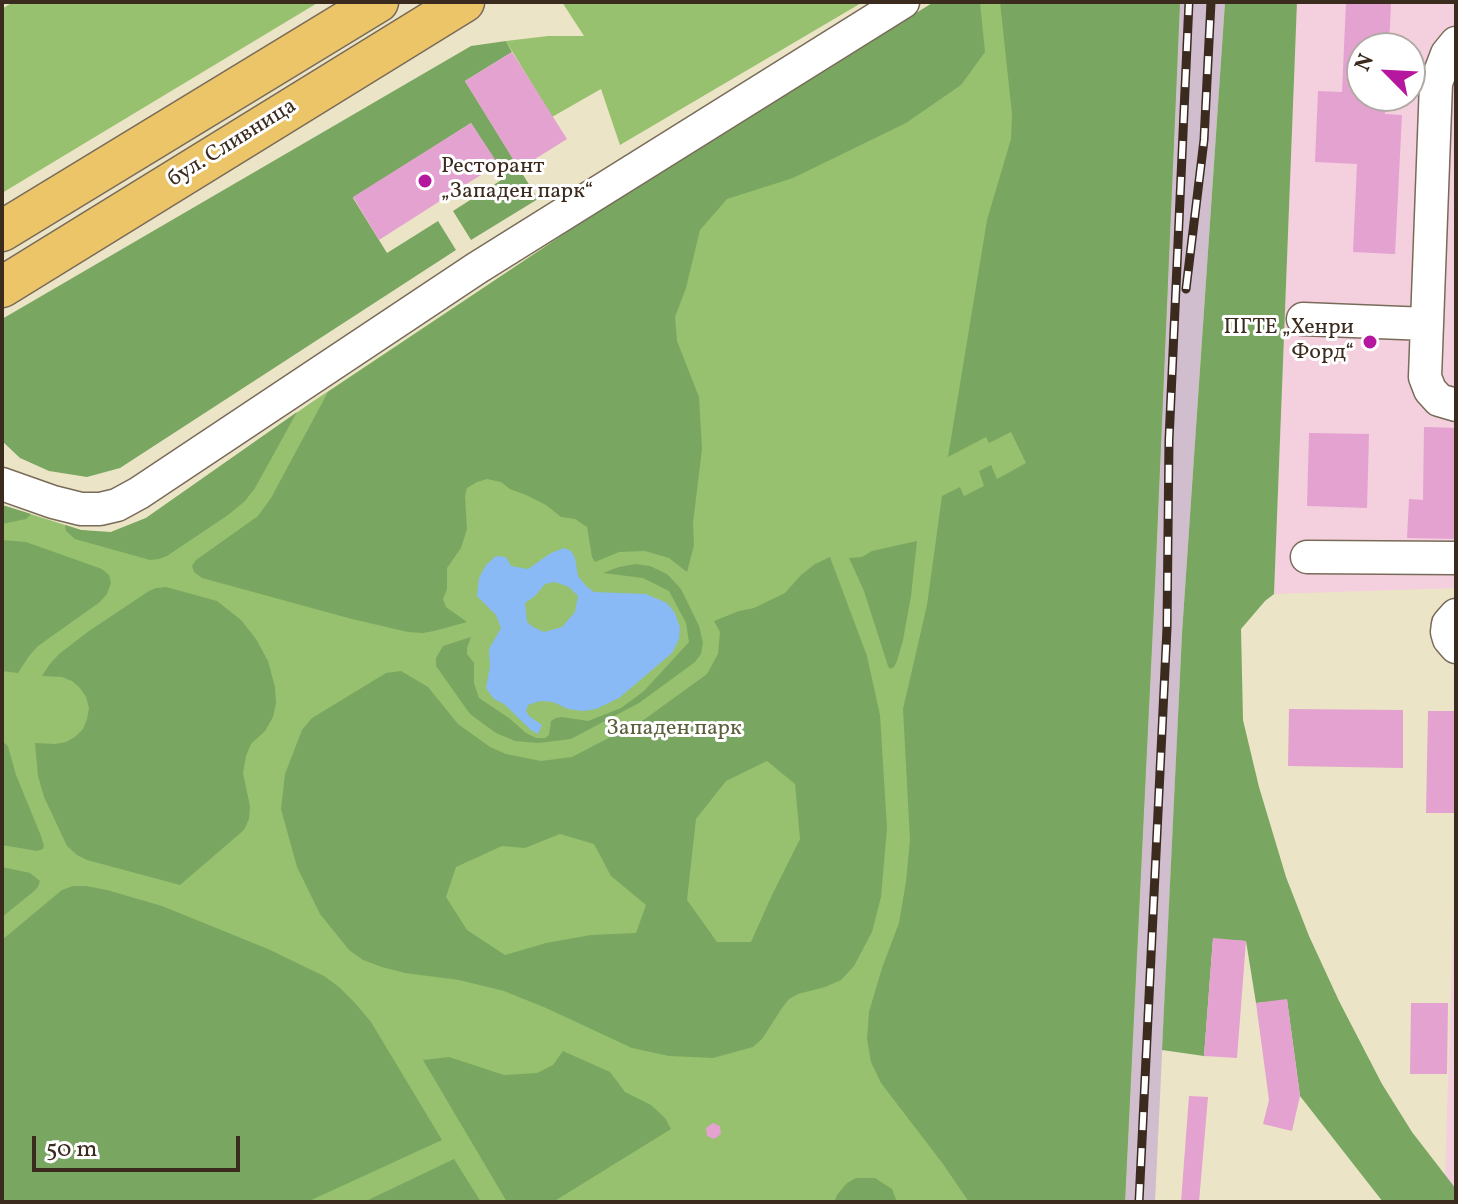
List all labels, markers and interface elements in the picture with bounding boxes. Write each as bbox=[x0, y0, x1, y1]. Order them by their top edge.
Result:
north arrow bbox=[1346, 32, 1426, 112]
text: N bbox=[1348, 49, 1383, 76]
street label: бул. Сливница bbox=[164, 94, 302, 194]
place label: Ресторант „Западен парк“ bbox=[441, 155, 593, 206]
marker: Ресторант „Западен парк“ bbox=[416, 172, 434, 190]
place label: ПГТЕ „Хенри Форд“ bbox=[1224, 316, 1354, 368]
marker: ПГТЕ „Хенри Форд“ bbox=[1361, 333, 1379, 351]
park label: Западен парк bbox=[606, 717, 742, 743]
scale bar bbox=[36, 1120, 244, 1170]
text: 50 m bbox=[46, 1133, 98, 1167]

